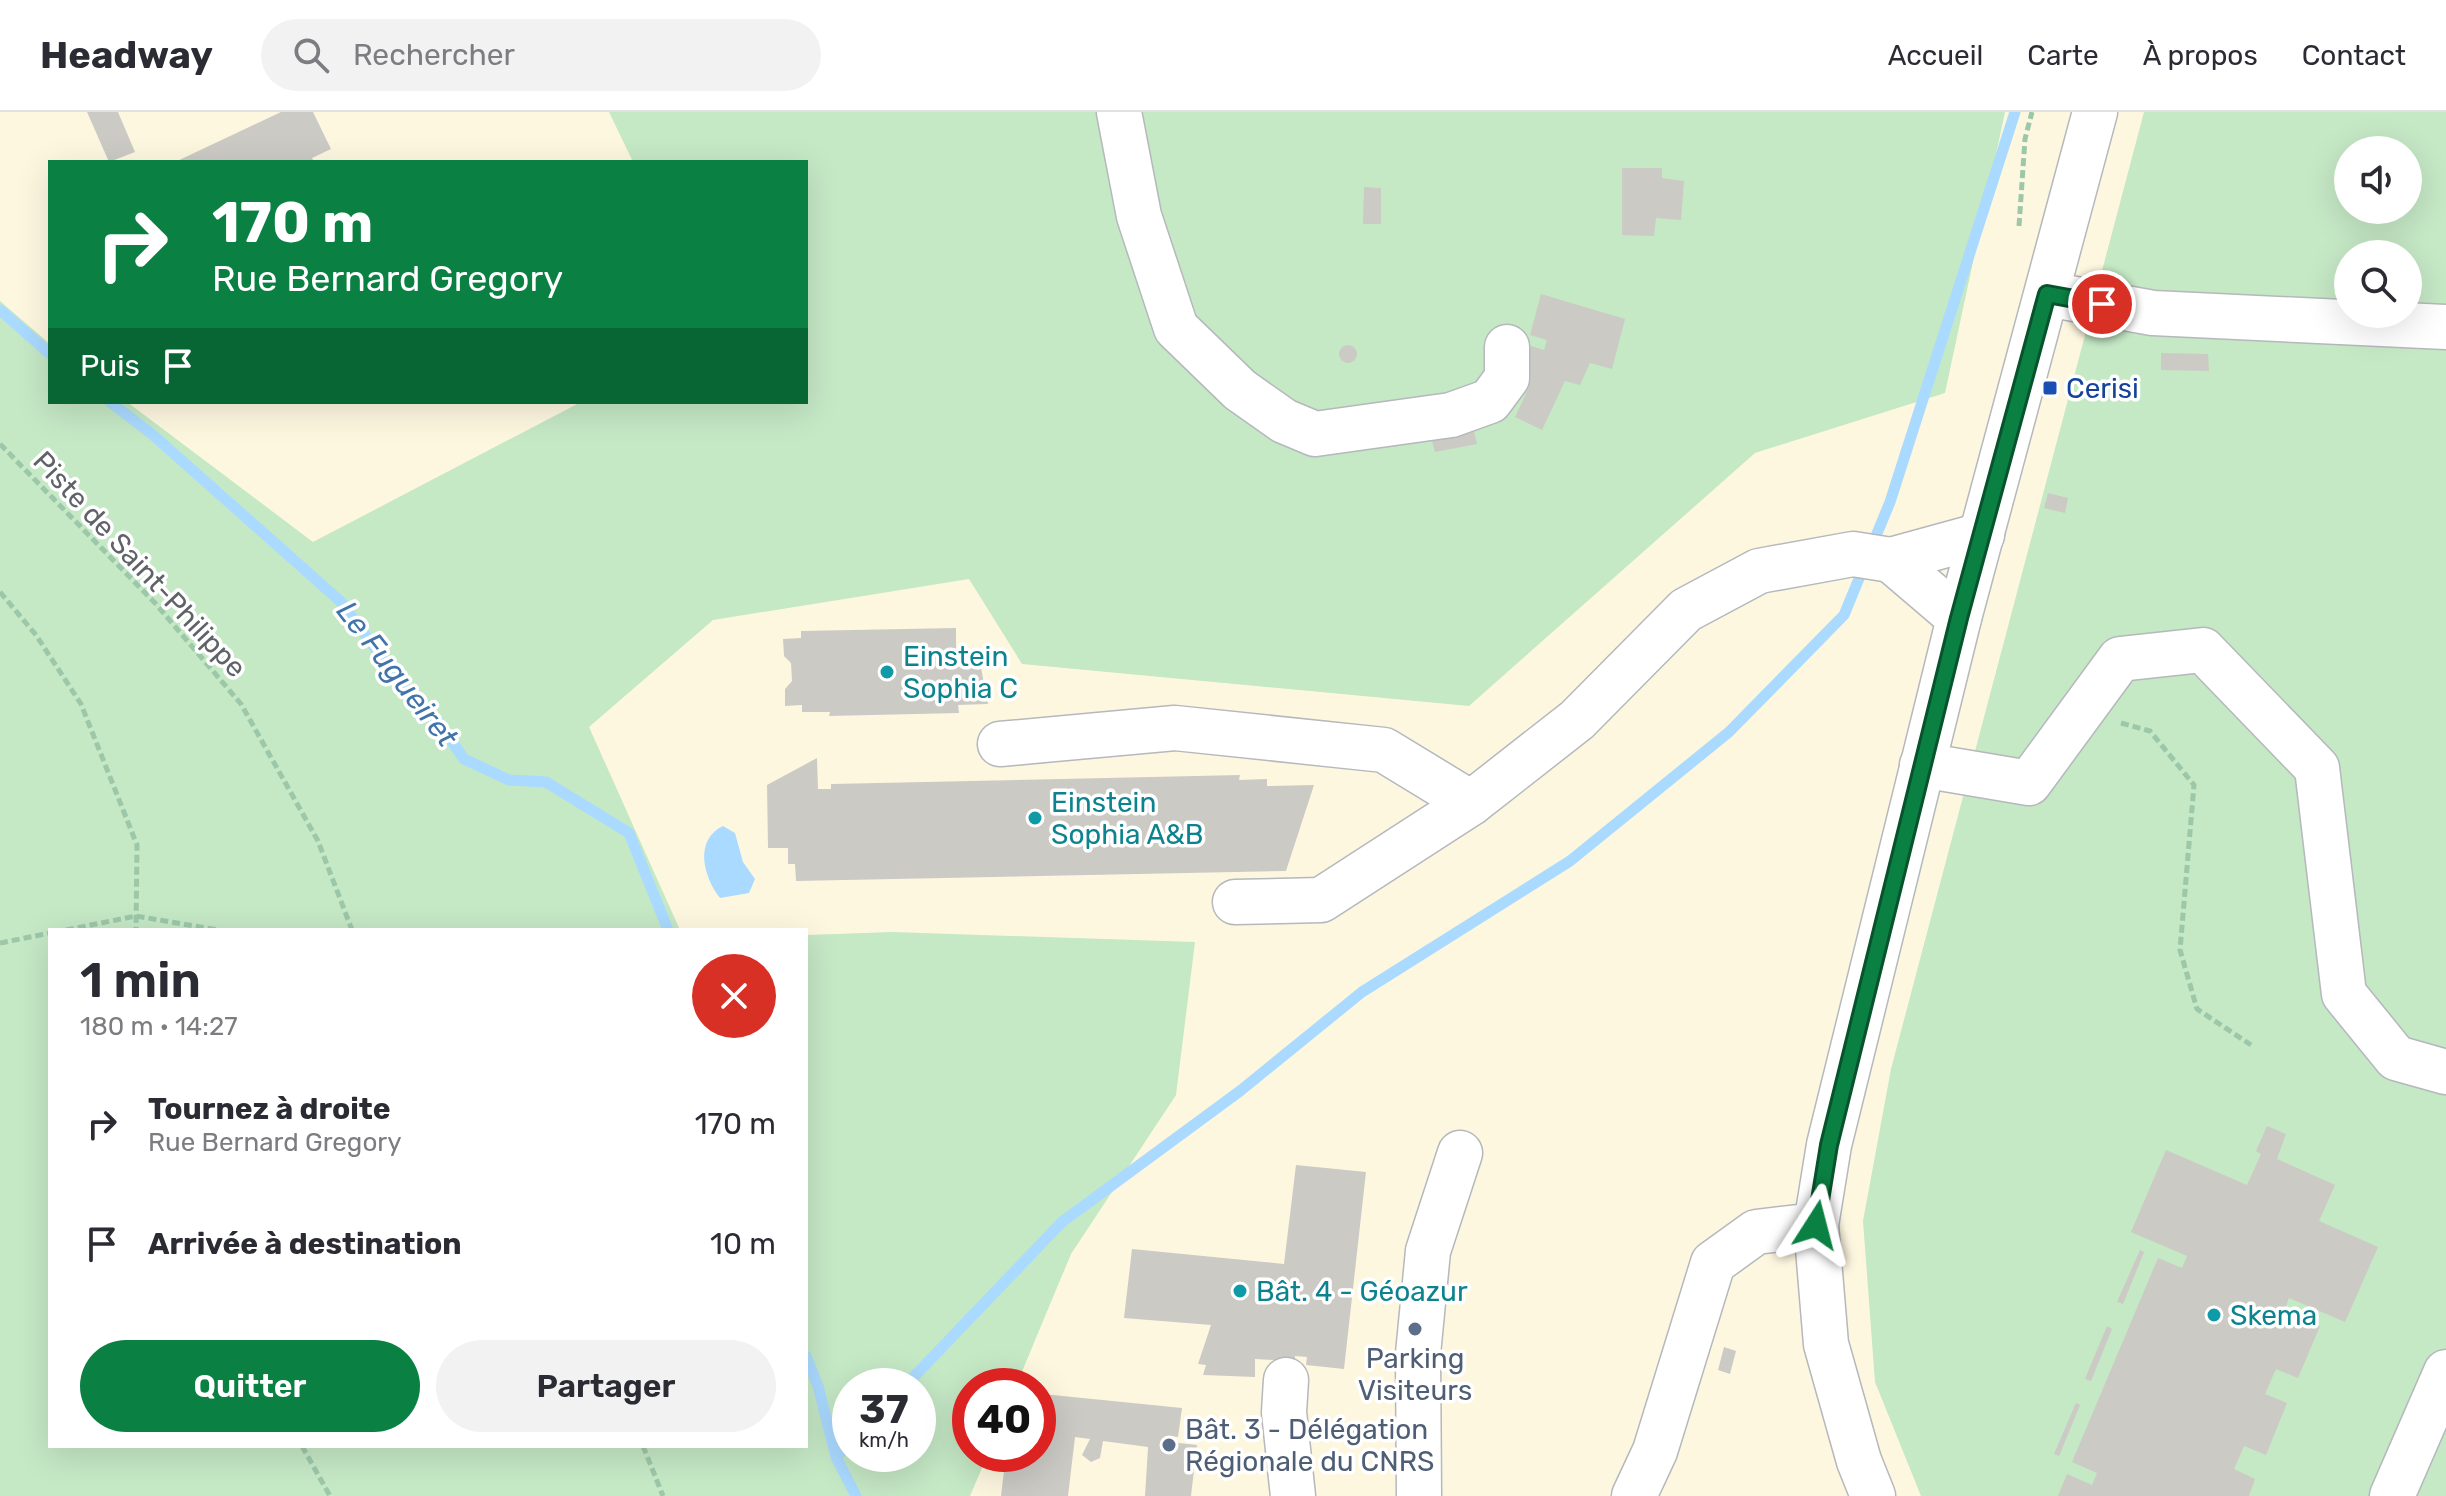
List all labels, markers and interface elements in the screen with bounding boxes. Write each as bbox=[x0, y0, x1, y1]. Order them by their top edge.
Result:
search box bbox=[261, 19, 821, 91]
text: Headway bbox=[40, 32, 213, 78]
icon: search bbox=[289, 33, 333, 77]
text: Rechercher bbox=[353, 37, 515, 73]
text: Accueil bbox=[1888, 39, 1983, 72]
text: Carte bbox=[2027, 39, 2099, 72]
text: À propos bbox=[2143, 39, 2258, 72]
text: Contact bbox=[2302, 39, 2406, 72]
map controls bbox=[2334, 136, 2422, 328]
button: sound bbox=[2334, 136, 2422, 224]
text: 170 m bbox=[212, 190, 373, 256]
icon: right bbox=[80, 192, 184, 296]
button: search bbox=[2334, 240, 2422, 328]
text: Rue Bernard Gregory bbox=[212, 257, 563, 300]
pin bbox=[2068, 270, 2136, 338]
icon: arrive bbox=[2080, 282, 2124, 326]
icon: arrive bbox=[156, 344, 200, 388]
text: Puis bbox=[80, 348, 140, 384]
place label: Cerisi bbox=[2066, 372, 2139, 405]
marker: Cerisi bbox=[2041, 379, 2059, 397]
street label: Piste de Saint-Philippe bbox=[26, 445, 253, 684]
water label: Le Fugueiret bbox=[329, 594, 465, 754]
place label: Einstein Sophia C bbox=[903, 640, 1018, 705]
marker: Einstein Sophia C bbox=[878, 663, 896, 681]
place label: Einstein Sophia A&B bbox=[1051, 786, 1203, 851]
marker: Einstein Sophia A&B bbox=[1026, 809, 1044, 827]
text: 1 min bbox=[80, 952, 201, 1009]
button: close bbox=[692, 954, 776, 1038]
text: 180 m · 14:27 bbox=[80, 1011, 238, 1042]
text: Tournez à droite bbox=[148, 1091, 391, 1127]
icon: right bbox=[80, 1102, 124, 1146]
text: 170 m bbox=[695, 1106, 776, 1142]
text: Rue Bernard Gregory bbox=[148, 1127, 402, 1158]
position arrow bbox=[1774, 1183, 1858, 1267]
icon: arrive bbox=[80, 1222, 124, 1266]
text: Arrivée à destination bbox=[148, 1226, 462, 1262]
text: 10 m bbox=[710, 1226, 776, 1262]
place label: Bât. 4 - Géoazur bbox=[1256, 1275, 1468, 1308]
marker: Bât. 4 - Géoazur bbox=[1231, 1282, 1249, 1300]
place label: Skema bbox=[2230, 1299, 2317, 1332]
marker: Skema bbox=[2205, 1306, 2223, 1324]
marker: Parking Visiteurs bbox=[1406, 1320, 1424, 1338]
button: Quitter bbox=[80, 1340, 420, 1432]
button: Partager bbox=[436, 1340, 776, 1432]
place label: Parking Visiteurs bbox=[1358, 1342, 1472, 1407]
speed limit sign: 40 bbox=[952, 1368, 1056, 1472]
text: 37 bbox=[859, 1386, 909, 1433]
place label: Bât. 3 - Délégation Régionale du CNRS bbox=[1185, 1413, 1434, 1478]
text: km/h bbox=[859, 1428, 909, 1452]
marker: Bât. 3 - Délégation Régionale du CNRS bbox=[1160, 1436, 1178, 1454]

